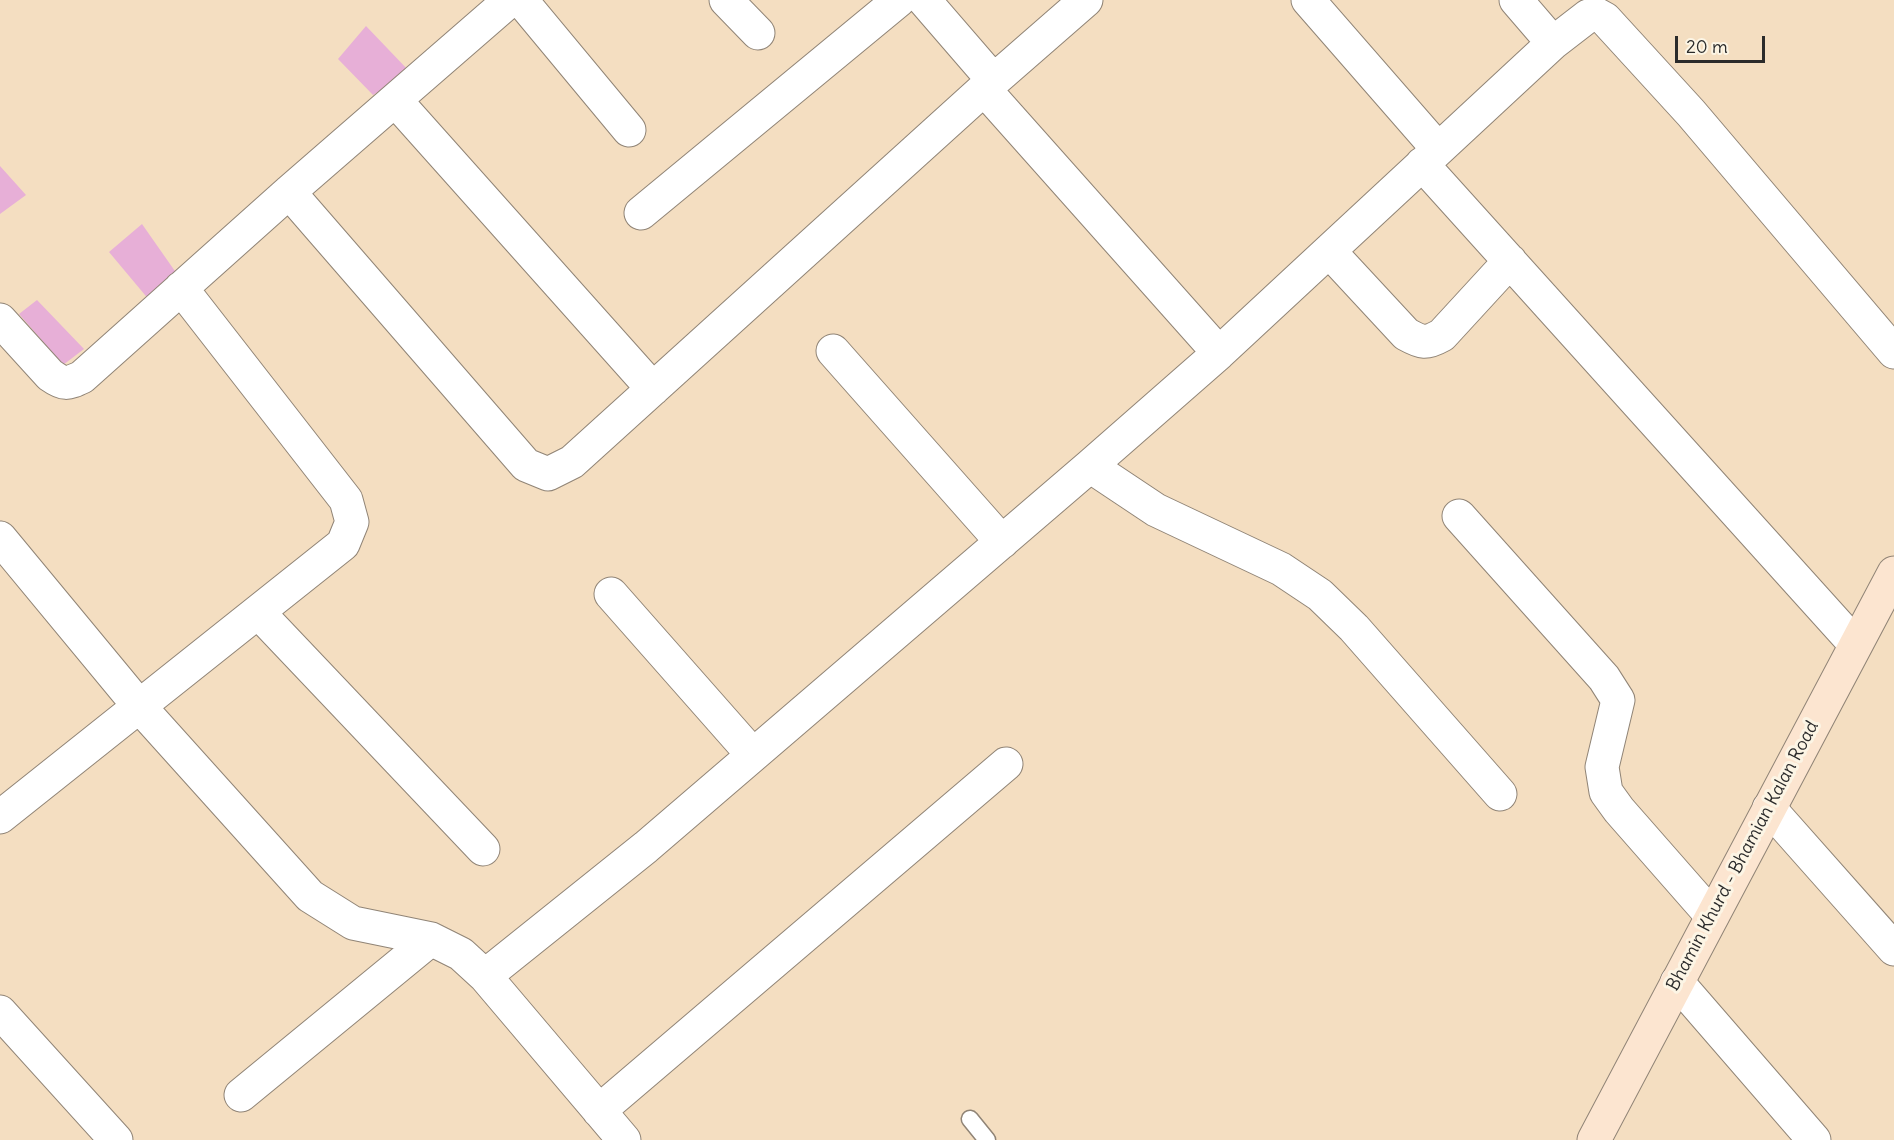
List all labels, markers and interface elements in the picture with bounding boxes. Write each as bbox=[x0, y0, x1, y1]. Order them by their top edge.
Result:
scale bar bbox=[1678, 24, 1768, 62]
text: 20 m bbox=[1686, 35, 1728, 58]
street label: Bhamin Khurd - Bhamian Kalan Road bbox=[1662, 717, 1824, 995]

